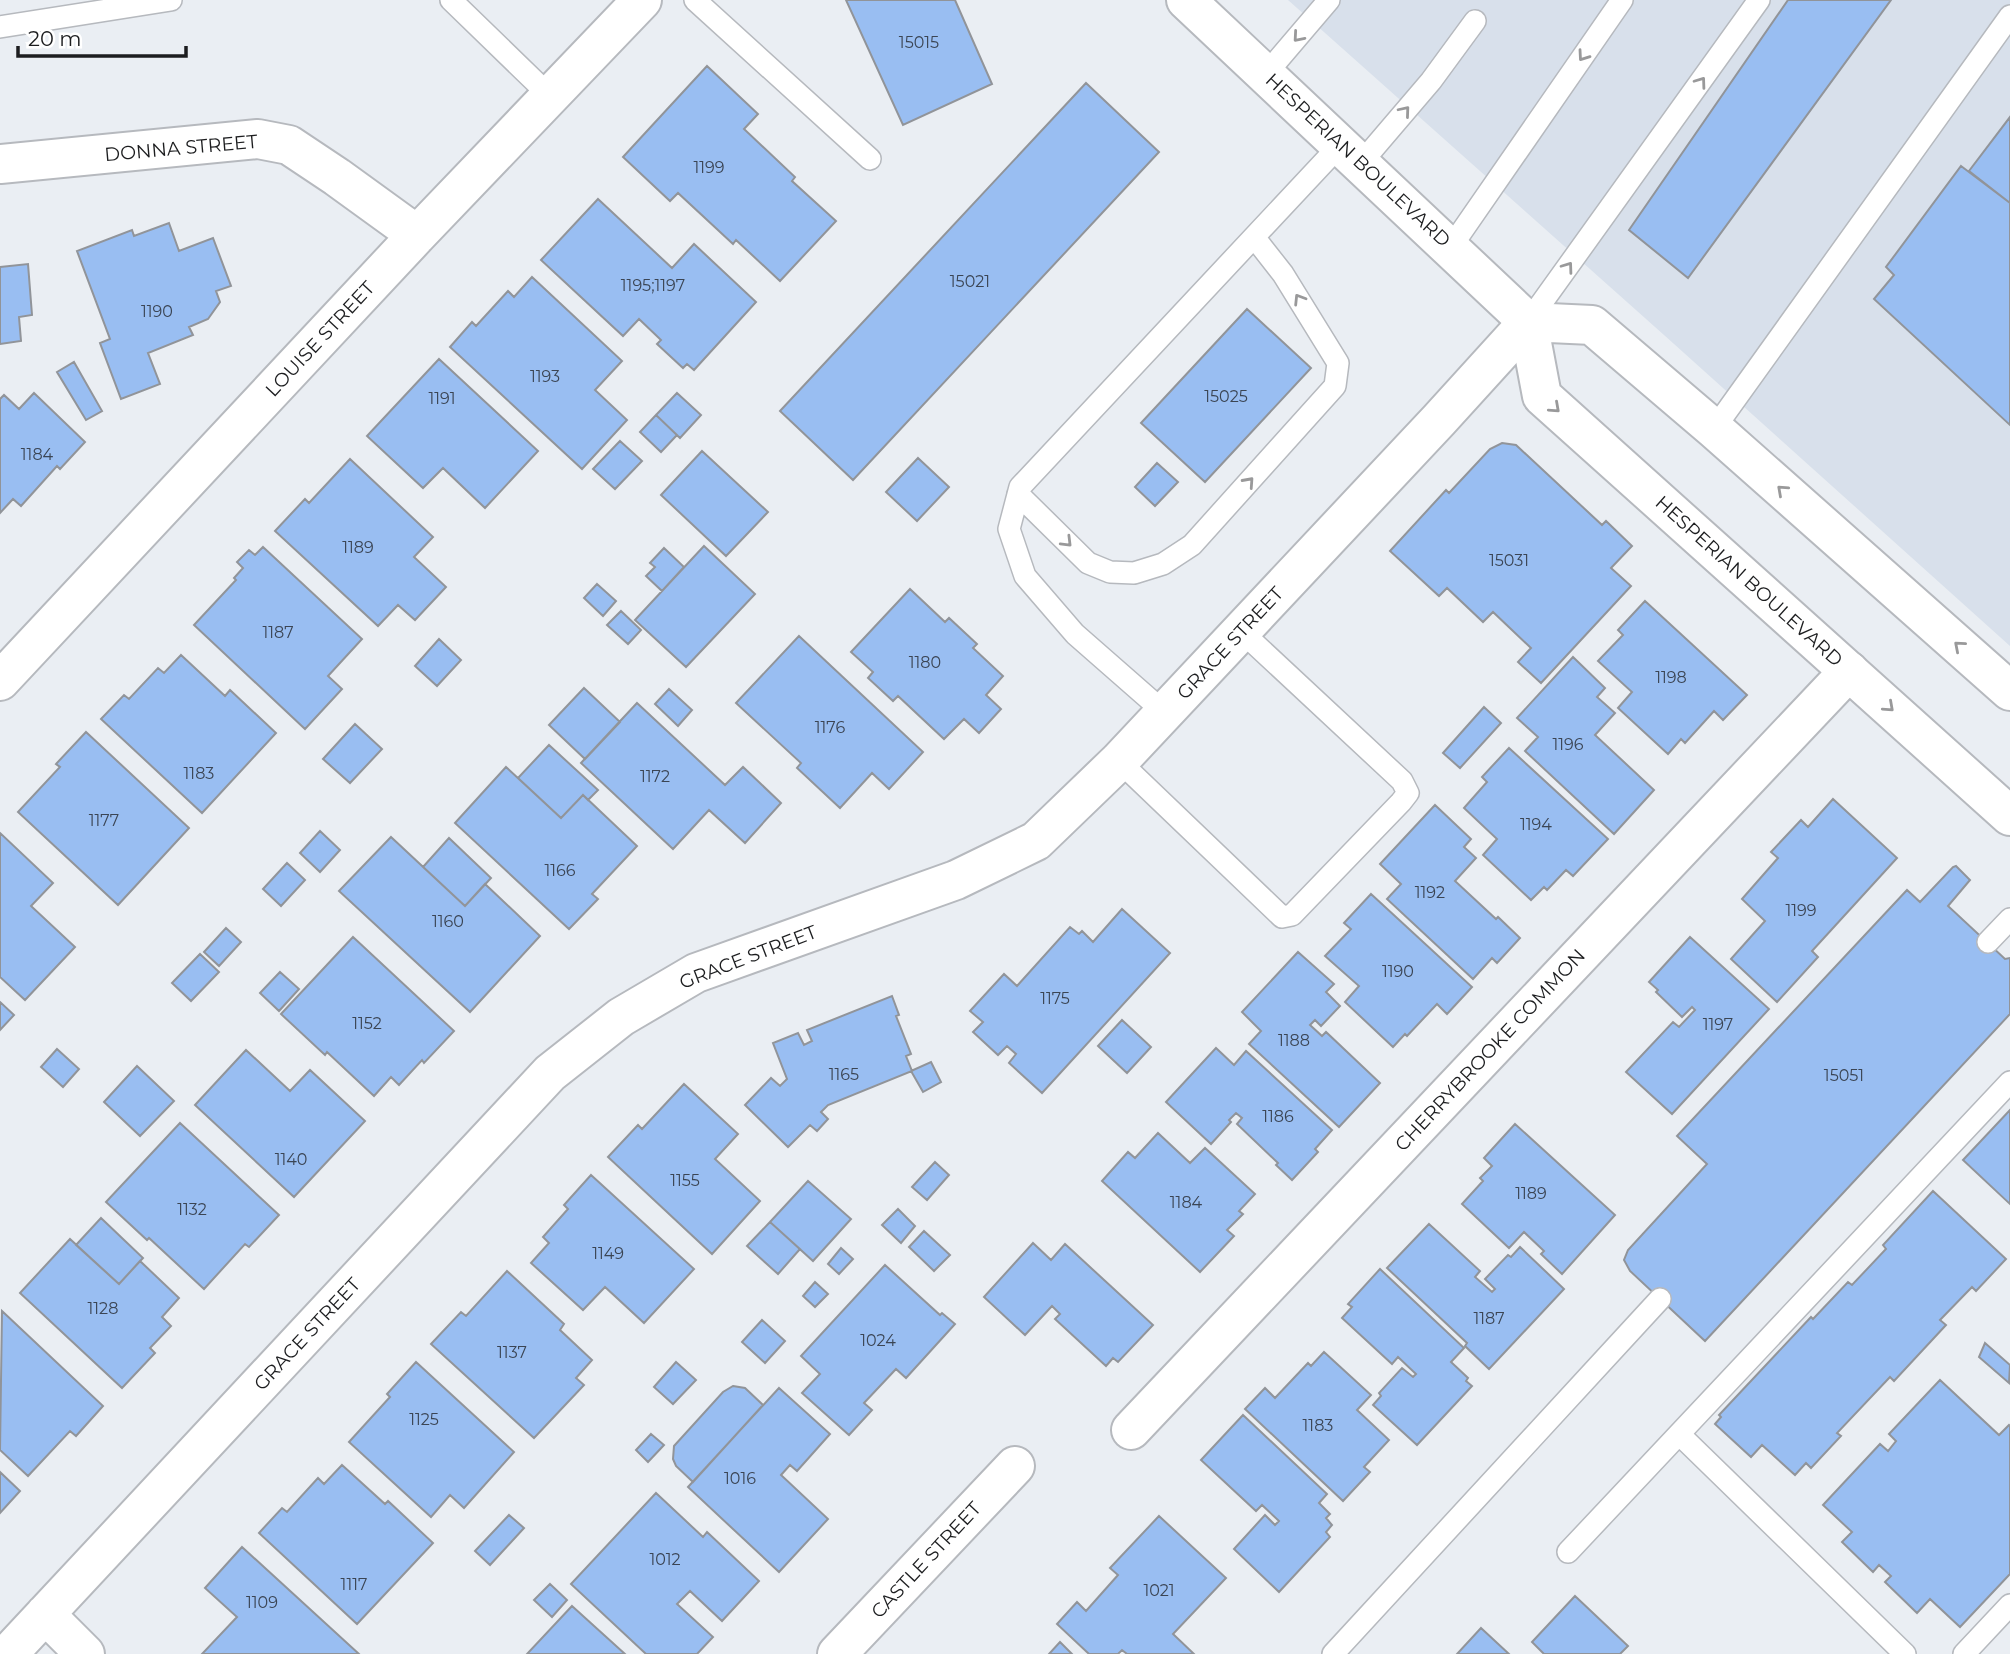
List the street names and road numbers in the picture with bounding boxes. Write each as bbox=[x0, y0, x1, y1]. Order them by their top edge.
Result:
street label: HESPERIAN BOULEVARD bbox=[1261, 68, 1455, 252]
street label: DONNA STREET bbox=[103, 130, 259, 166]
street label: LOUISE STREET bbox=[261, 276, 379, 402]
street label: HESPERIAN BOULEVARD bbox=[1651, 491, 1847, 671]
street label: GRACE STREET bbox=[1172, 582, 1288, 704]
street label: GRACE STREET bbox=[676, 920, 820, 994]
street label: CHERRYBROOKE COMMON bbox=[1390, 944, 1590, 1156]
street label: GRACE STREET bbox=[249, 1273, 365, 1395]
street label: CASTLE STREET bbox=[866, 1497, 986, 1623]

